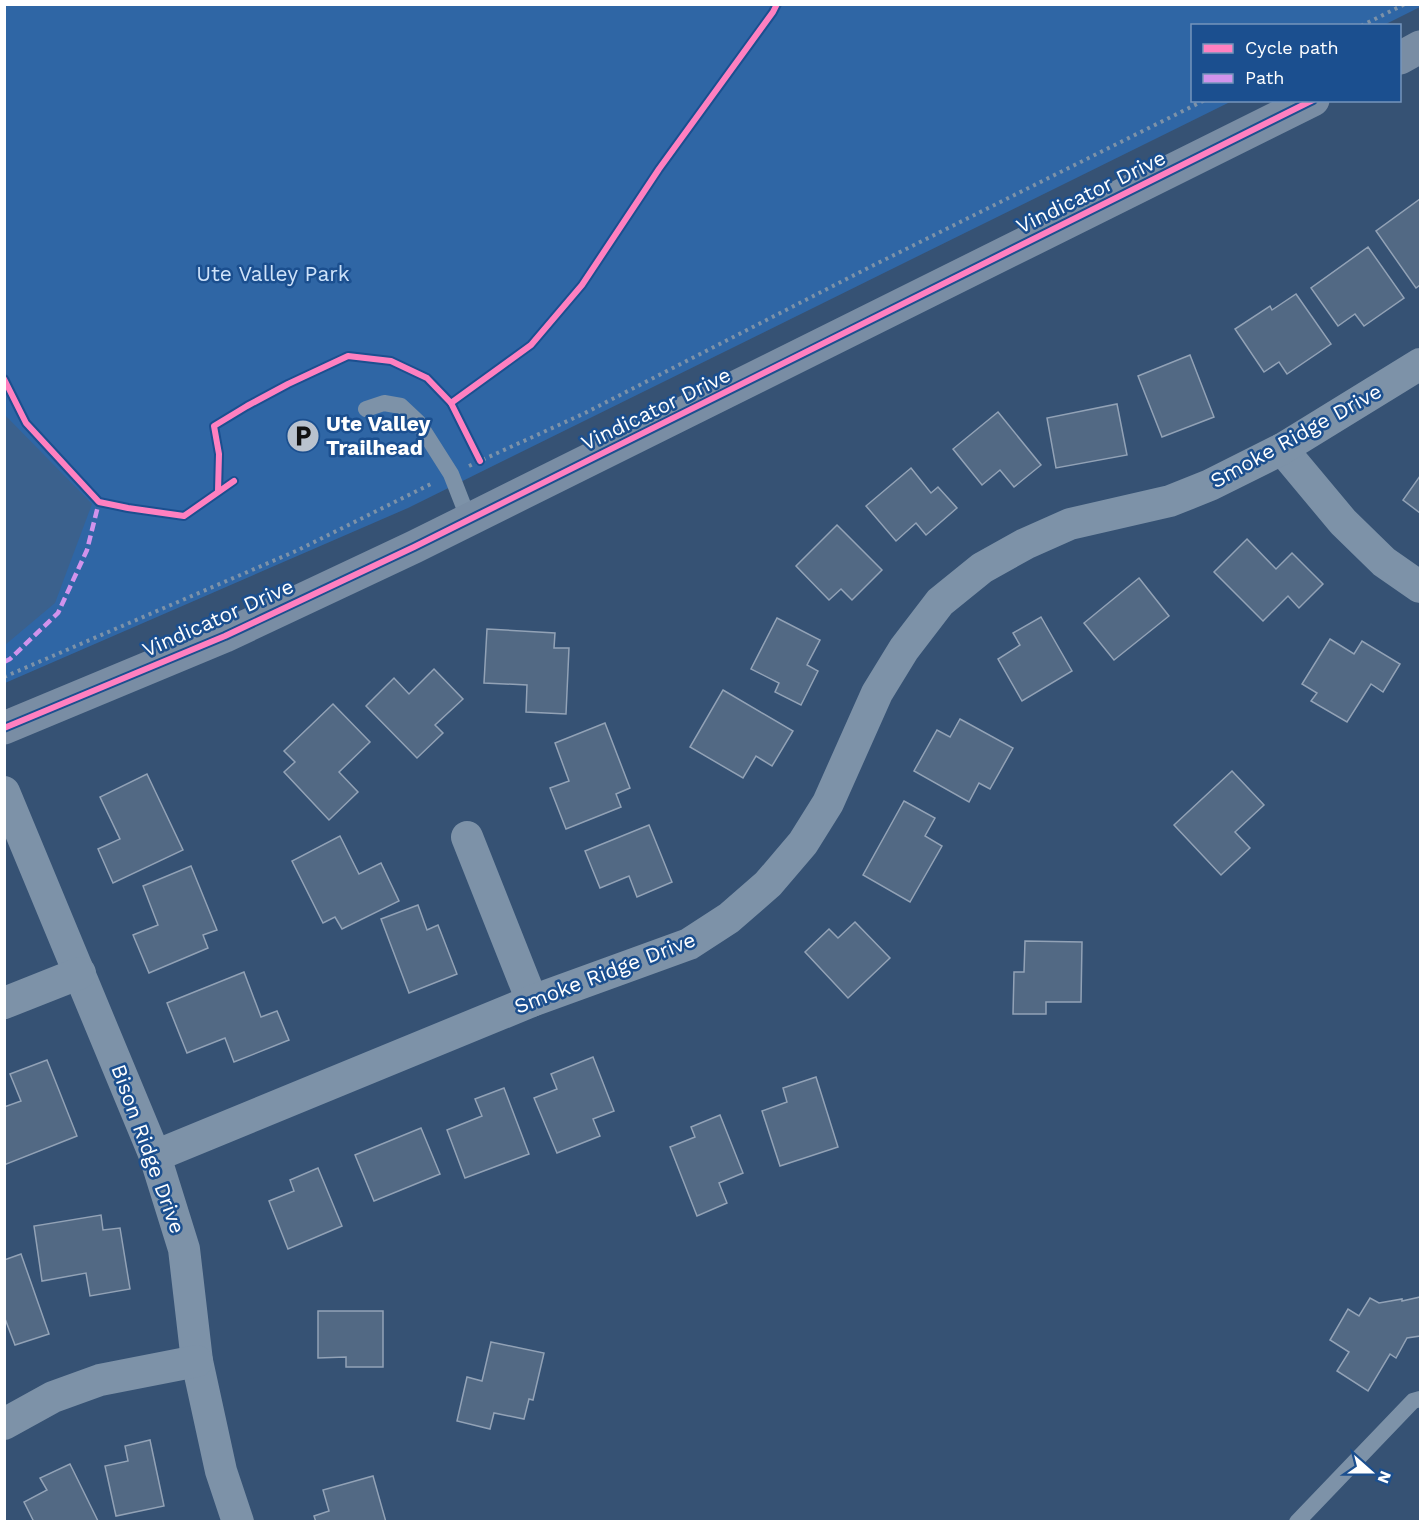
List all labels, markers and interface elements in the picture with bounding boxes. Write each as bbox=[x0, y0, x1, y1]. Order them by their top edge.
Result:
legend bbox=[1191, 24, 1401, 102]
text: Cycle path bbox=[1245, 37, 1339, 58]
text: Path bbox=[1245, 67, 1285, 88]
street label: Vindicator Drive bbox=[1012, 145, 1170, 239]
park label: Ute Valley Park bbox=[196, 261, 350, 286]
street label: Vindicator Drive bbox=[577, 362, 735, 456]
street label: Smoke Ridge Drive bbox=[1206, 378, 1386, 493]
place label: Ute Valley Trailhead bbox=[326, 411, 430, 460]
parking icon: Ute Valley Trailhead bbox=[285, 418, 321, 454]
street label: Vindicator Drive bbox=[138, 573, 297, 662]
street label: Smoke Ridge Drive bbox=[511, 926, 699, 1019]
street label: Bison Ridge Drive bbox=[106, 1061, 191, 1237]
north arrow bbox=[1341, 1442, 1401, 1502]
text: N bbox=[1374, 1468, 1396, 1486]

